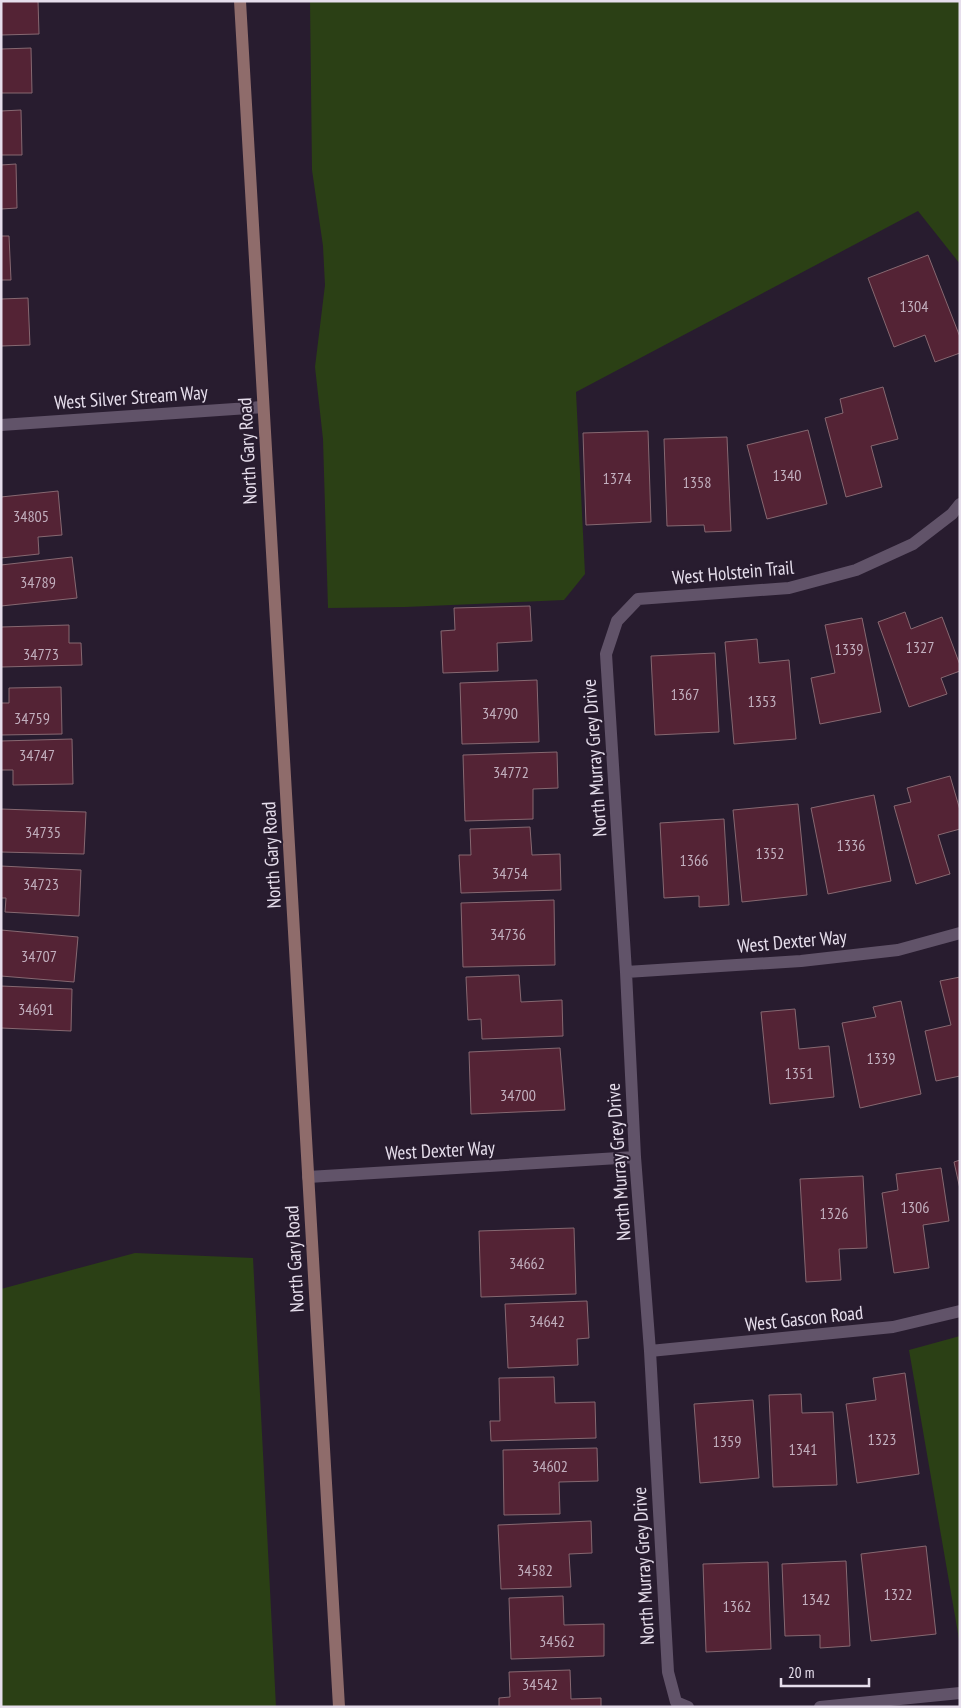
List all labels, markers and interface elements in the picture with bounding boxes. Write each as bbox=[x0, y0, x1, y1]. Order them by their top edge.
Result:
house number: 1304 bbox=[900, 296, 928, 316]
street label: West Silver Stream Way bbox=[53, 380, 209, 414]
street label: North Gary Road bbox=[232, 397, 262, 505]
house number: 1340 bbox=[773, 465, 801, 485]
house number: 1374 bbox=[603, 468, 631, 488]
house number: 1358 bbox=[683, 472, 711, 492]
house number: 34805 bbox=[13, 506, 49, 526]
street label: West Holstein Trail bbox=[671, 555, 795, 589]
house number: 34789 bbox=[20, 572, 56, 592]
house number: 1327 bbox=[906, 637, 934, 657]
house number: 1339 bbox=[835, 639, 863, 659]
house number: 34773 bbox=[23, 644, 59, 664]
street label: North Murray Grey Drive bbox=[577, 678, 611, 838]
house number: 1367 bbox=[671, 684, 699, 704]
house number: 1353 bbox=[748, 691, 776, 711]
house number: 34790 bbox=[482, 703, 518, 723]
house number: 34759 bbox=[14, 708, 50, 728]
house number: 34747 bbox=[19, 745, 55, 765]
house number: 34772 bbox=[493, 762, 529, 782]
street label: North Gary Road bbox=[256, 801, 286, 909]
house number: 34735 bbox=[25, 822, 61, 842]
house number: 1336 bbox=[837, 835, 865, 855]
house number: 1352 bbox=[756, 843, 784, 863]
house number: 1366 bbox=[680, 850, 708, 870]
house number: 34754 bbox=[492, 863, 528, 883]
house number: 34723 bbox=[23, 874, 59, 894]
house number: 34736 bbox=[490, 924, 526, 944]
street label: West Dexter Way bbox=[736, 924, 849, 958]
house number: 34707 bbox=[21, 946, 57, 966]
house number: 34691 bbox=[18, 999, 54, 1019]
house number: 1339 bbox=[867, 1048, 895, 1068]
house number: 1351 bbox=[785, 1063, 813, 1083]
street label: North Murray Grey Drive bbox=[601, 1082, 635, 1242]
house number: 34700 bbox=[500, 1085, 536, 1105]
street label: West Dexter Way bbox=[385, 1135, 496, 1165]
house number: 1306 bbox=[901, 1197, 929, 1217]
house number: 1326 bbox=[820, 1203, 848, 1223]
street label: North Gary Road bbox=[279, 1205, 309, 1313]
house number: 34662 bbox=[509, 1253, 545, 1273]
street label: West Gascon Road bbox=[744, 1300, 864, 1336]
house number: 34642 bbox=[529, 1311, 565, 1331]
house number: 1323 bbox=[868, 1429, 896, 1449]
house number: 1359 bbox=[713, 1431, 741, 1451]
house number: 1341 bbox=[789, 1439, 817, 1459]
house number: 34602 bbox=[532, 1456, 568, 1476]
street label: North Murray Grey Drive bbox=[627, 1486, 659, 1645]
house number: 34582 bbox=[517, 1560, 553, 1580]
house number: 1322 bbox=[884, 1584, 912, 1604]
house number: 1342 bbox=[802, 1589, 830, 1609]
house number: 1362 bbox=[723, 1596, 751, 1616]
house number: 34562 bbox=[539, 1631, 575, 1651]
scale bar bbox=[781, 1656, 868, 1688]
text: 20 m bbox=[788, 1663, 814, 1682]
house number: 34542 bbox=[522, 1674, 558, 1694]

